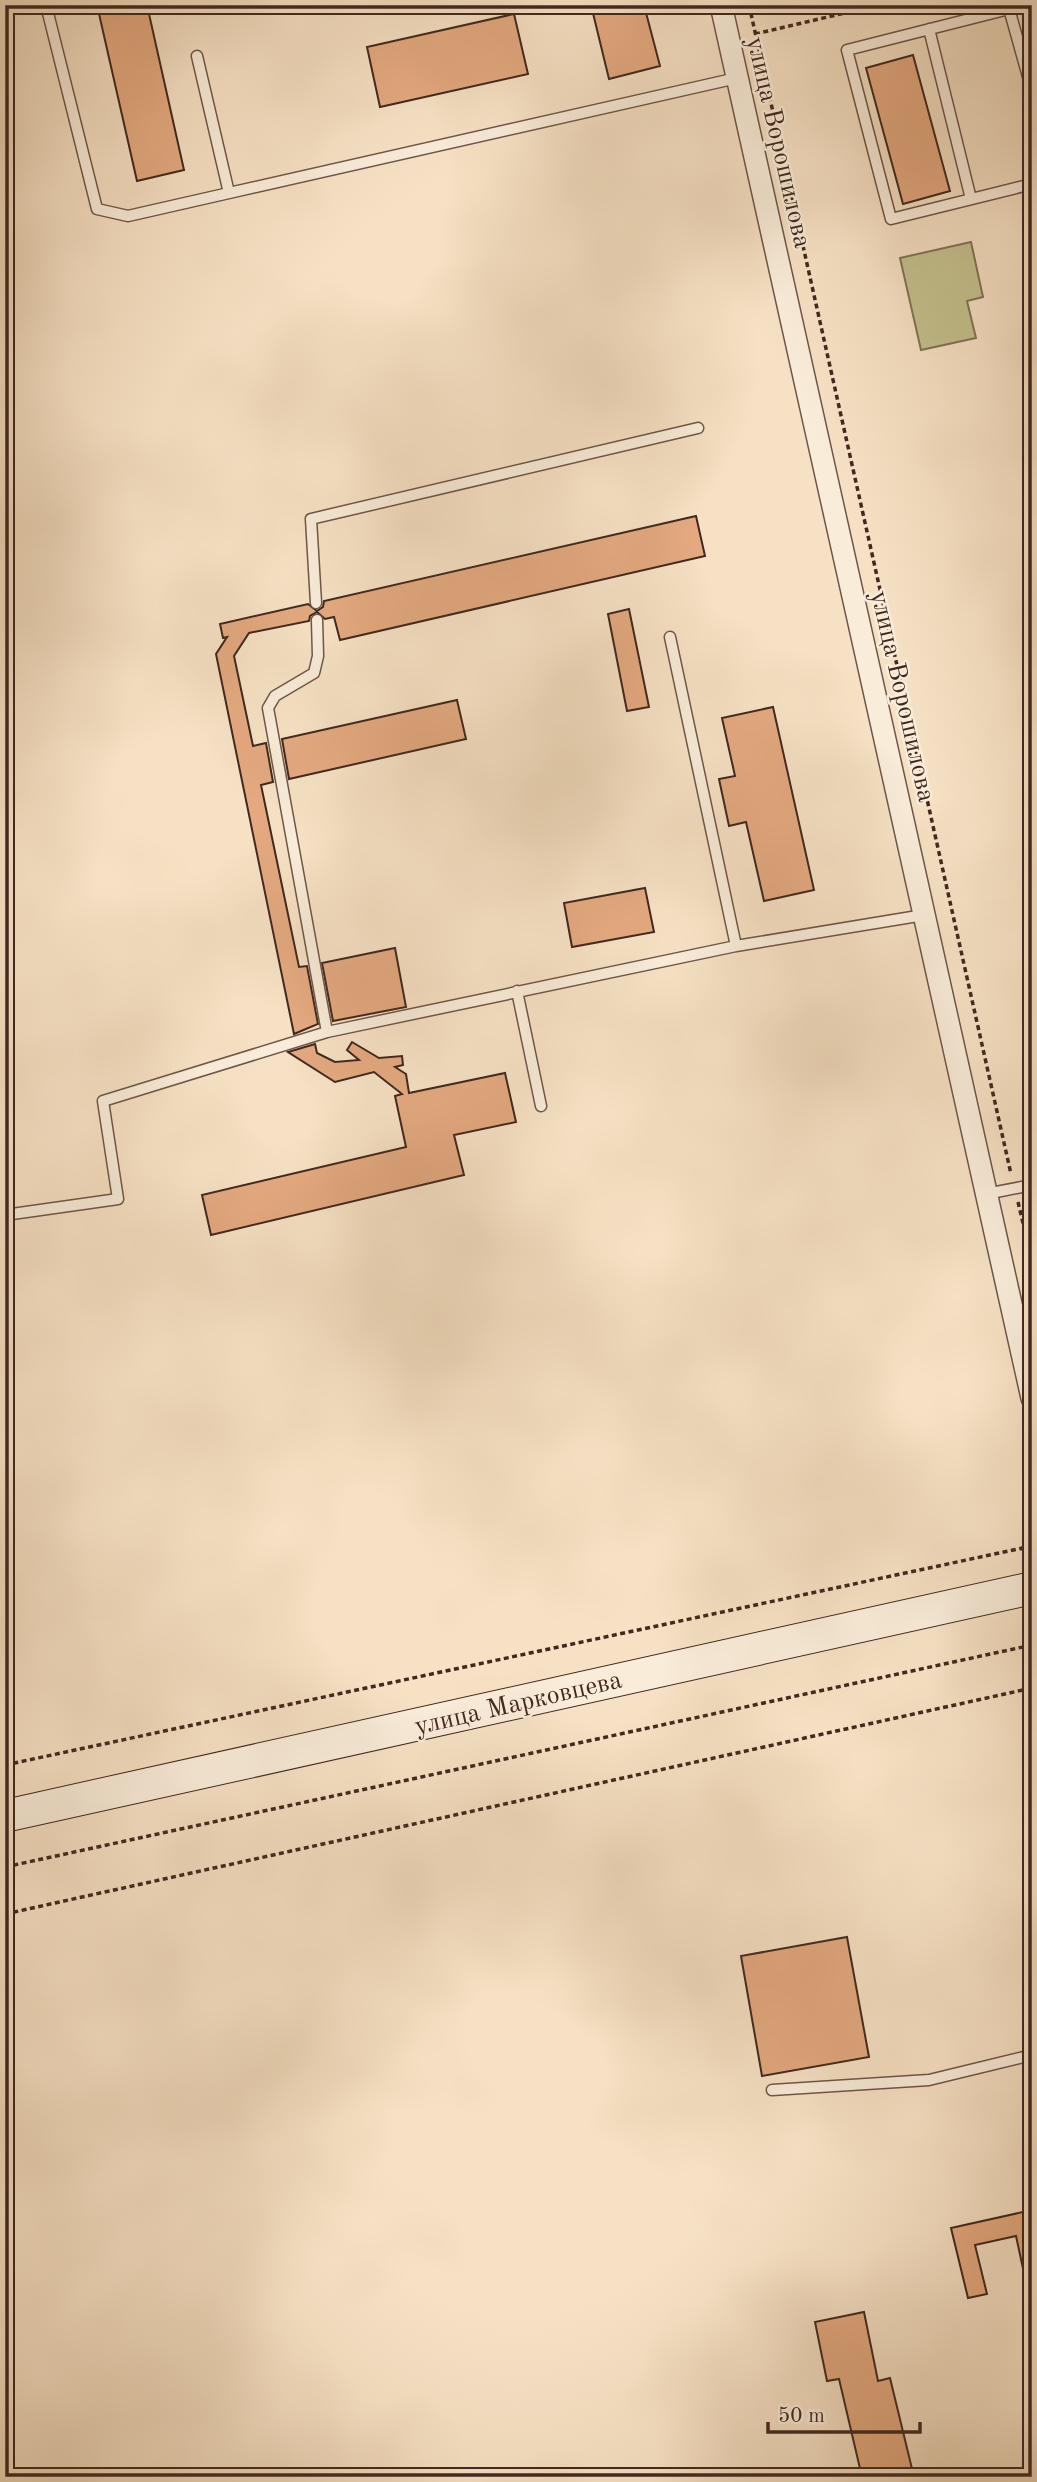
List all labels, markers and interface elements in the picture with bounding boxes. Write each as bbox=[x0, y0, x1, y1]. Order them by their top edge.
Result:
street label: улица Ворошилова bbox=[741, 34, 815, 251]
street label: улица Ворошилова bbox=[865, 588, 939, 805]
street label: улица Марковцева bbox=[412, 1667, 625, 1740]
scale bar bbox=[768, 2391, 920, 2435]
text: 50 m bbox=[778, 2406, 825, 2427]

